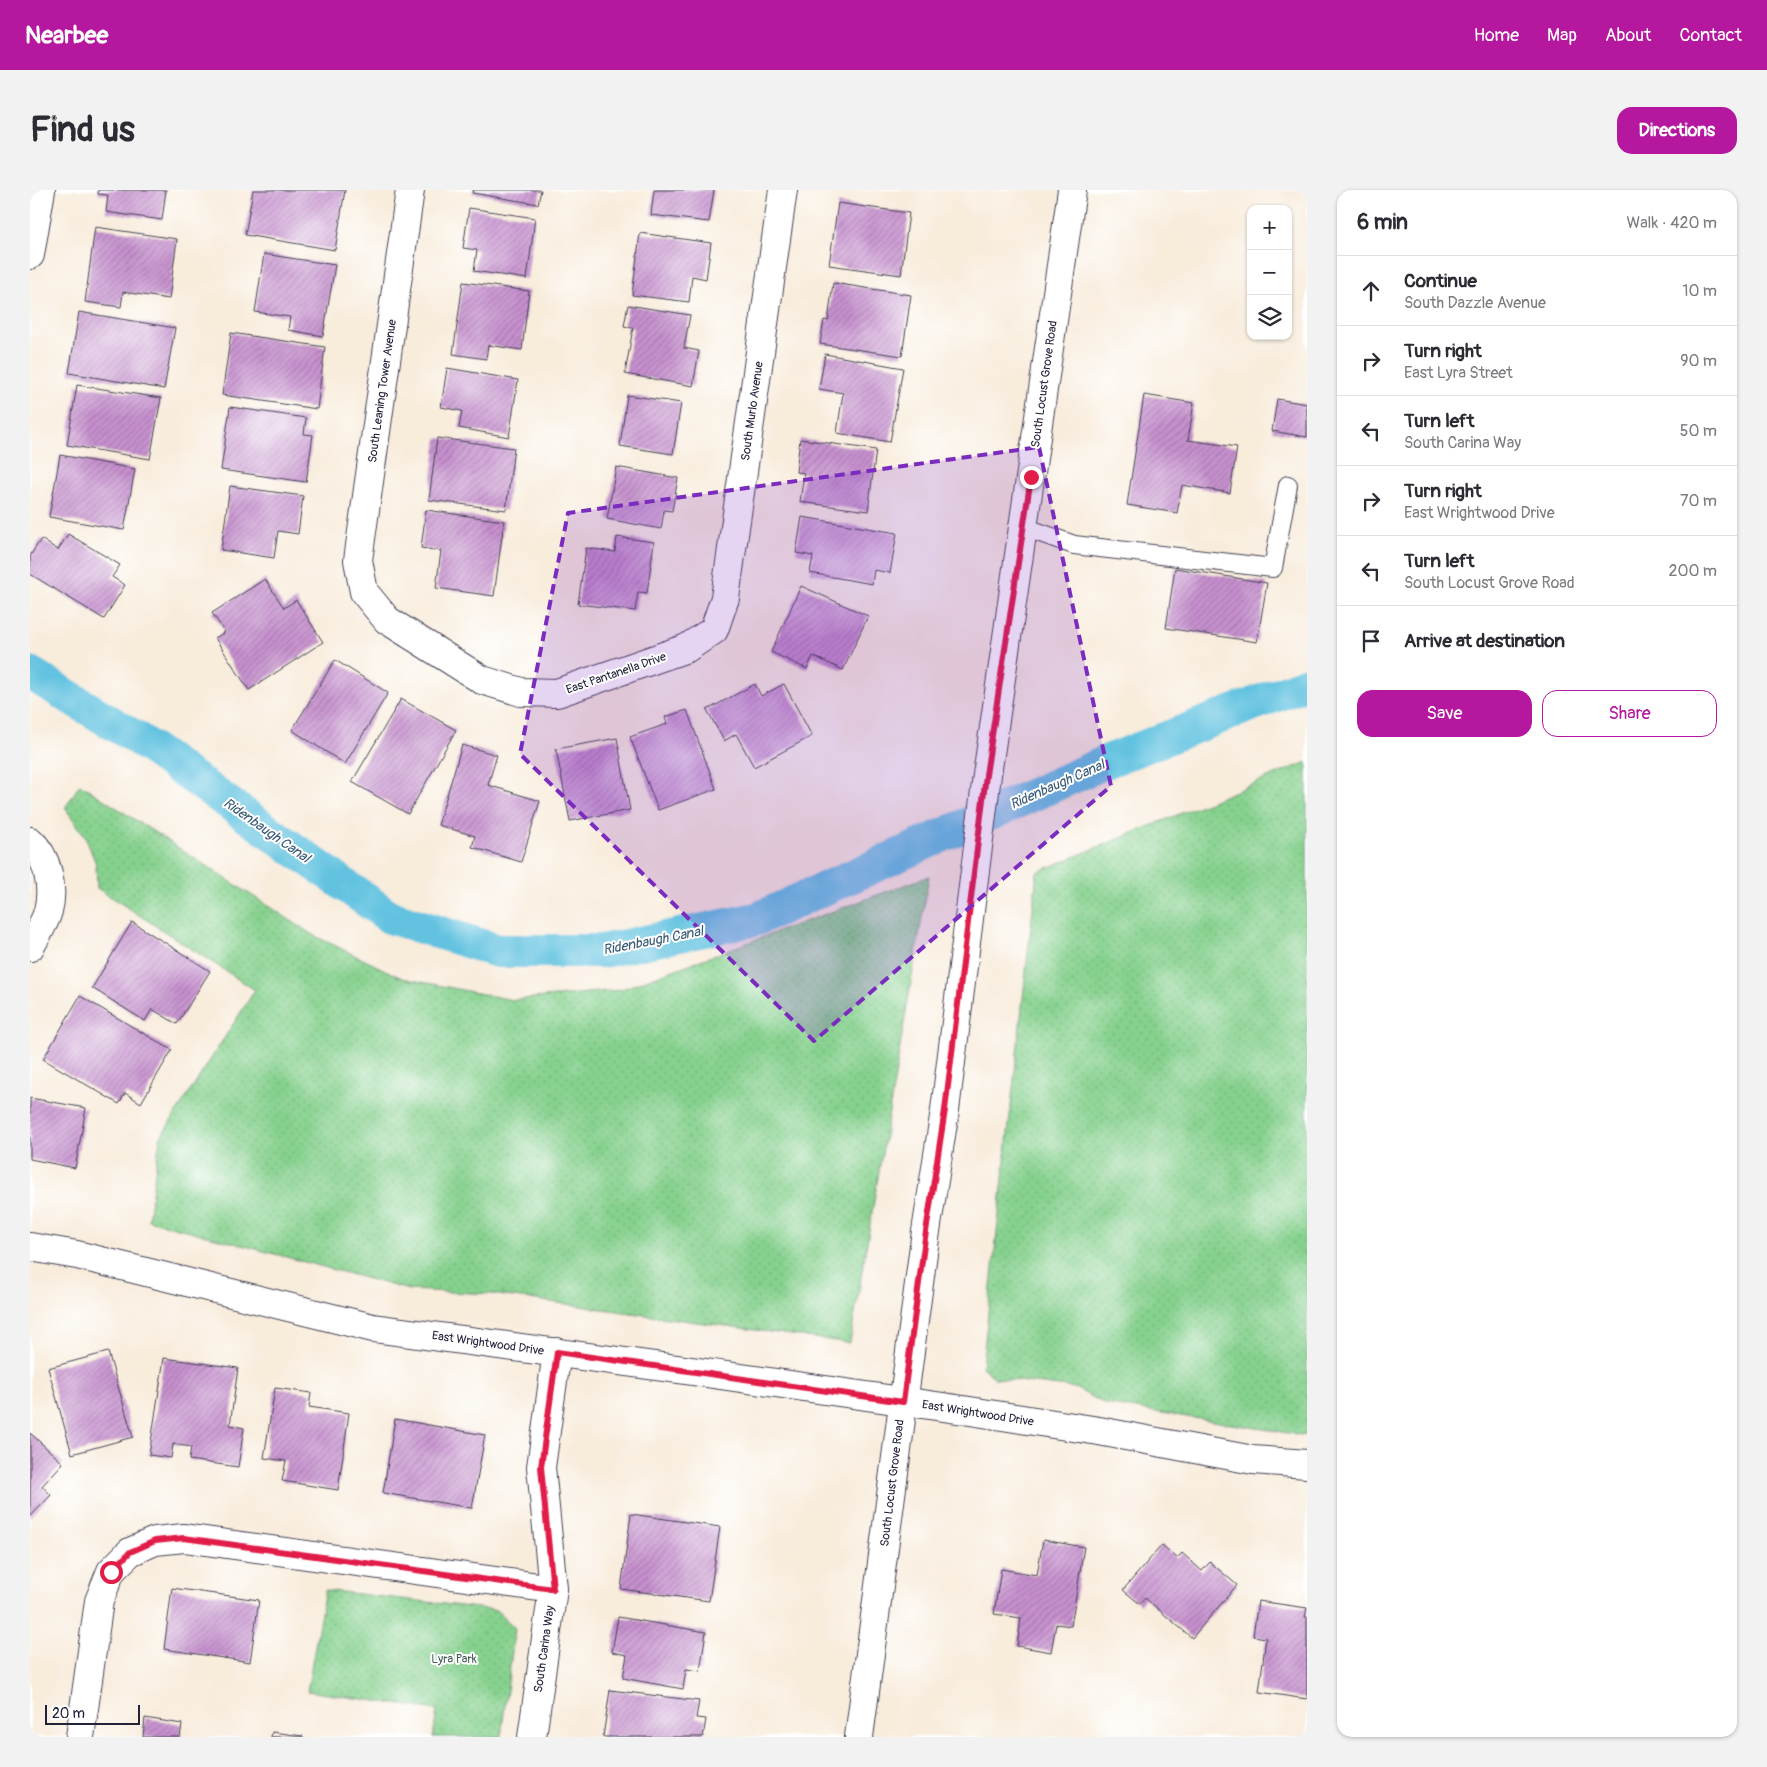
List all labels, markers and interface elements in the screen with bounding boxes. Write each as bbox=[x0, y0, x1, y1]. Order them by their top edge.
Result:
text: Nearbee bbox=[25, 21, 108, 50]
text: Home bbox=[1474, 24, 1519, 47]
text: Map bbox=[1547, 24, 1577, 47]
text: About bbox=[1605, 24, 1651, 47]
text: Contact bbox=[1679, 24, 1742, 47]
button: Directions bbox=[1617, 107, 1737, 154]
text: Find us bbox=[30, 108, 135, 152]
map controls bbox=[1247, 205, 1292, 340]
button: + bbox=[1247, 205, 1292, 250]
text: 6 min bbox=[1357, 209, 1408, 236]
text: Walk · 420 m bbox=[1626, 213, 1717, 233]
button: − bbox=[1247, 250, 1292, 295]
text: Continue bbox=[1404, 269, 1477, 293]
icon: ahead bbox=[1357, 277, 1385, 305]
text: 10 m bbox=[1682, 281, 1717, 301]
text: South Dazzle Avenue bbox=[1404, 293, 1546, 313]
button: layers bbox=[1247, 295, 1292, 340]
street label: South Leaning Tower Avenue bbox=[365, 318, 400, 464]
street label: South Locust Grove Road bbox=[1028, 320, 1061, 448]
text: Turn right bbox=[1404, 339, 1482, 363]
icon: right bbox=[1357, 347, 1385, 375]
text: 90 m bbox=[1680, 351, 1717, 371]
street label: South Murlo Avenue bbox=[738, 360, 767, 462]
text: East Lyra Street bbox=[1404, 363, 1513, 383]
text: Turn left bbox=[1404, 409, 1474, 433]
icon: left bbox=[1357, 417, 1385, 445]
text: 50 m bbox=[1680, 421, 1717, 441]
text: South Carina Way bbox=[1404, 433, 1521, 453]
route end bbox=[1020, 466, 1043, 489]
text: Turn right bbox=[1404, 479, 1482, 503]
icon: right bbox=[1357, 487, 1385, 515]
text: 70 m bbox=[1680, 491, 1717, 511]
text: East Wrightwood Drive bbox=[1404, 503, 1555, 523]
text: Turn left bbox=[1404, 549, 1474, 573]
icon: left bbox=[1357, 557, 1385, 585]
text: 200 m bbox=[1669, 561, 1717, 581]
text: South Locust Grove Road bbox=[1404, 573, 1575, 593]
icon: arrive bbox=[1357, 627, 1385, 655]
text: Arrive at destination bbox=[1404, 629, 1565, 653]
street label: East Pantanella Drive bbox=[564, 649, 668, 698]
button: Save bbox=[1357, 690, 1532, 737]
button: Share bbox=[1542, 690, 1717, 737]
water label: Ridenbaugh Canal bbox=[1007, 755, 1109, 813]
water label: Ridenbaugh Canal bbox=[220, 794, 315, 867]
water label: Ridenbaugh Canal bbox=[602, 922, 706, 959]
street label: East Wrightwood Drive bbox=[431, 1328, 545, 1359]
street label: East Wrightwood Drive bbox=[921, 1397, 1035, 1430]
street label: South Locust Grove Road bbox=[877, 1419, 908, 1547]
route start bbox=[100, 1561, 123, 1584]
street label: South Carina Way bbox=[531, 1605, 558, 1694]
park label: Lyra Park bbox=[431, 1652, 477, 1667]
scale bar bbox=[45, 1702, 140, 1725]
text: 20 m bbox=[52, 1705, 85, 1722]

